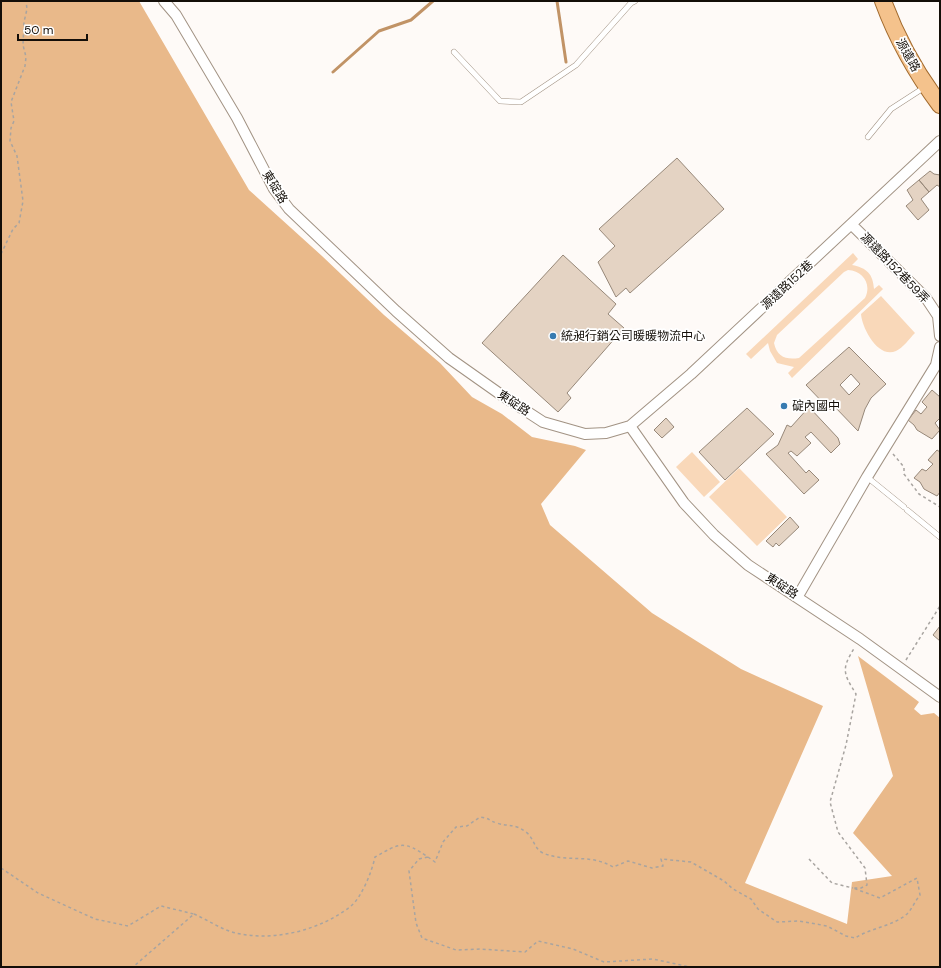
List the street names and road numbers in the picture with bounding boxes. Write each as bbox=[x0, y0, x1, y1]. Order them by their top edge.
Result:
street label: 源遠路 bbox=[892, 35, 924, 75]
street label: 東碇路 bbox=[259, 167, 291, 207]
street label: 源遠路152巷59弄 bbox=[857, 229, 933, 307]
street label: 源遠路152巷 bbox=[757, 257, 817, 313]
street label: 東碇路 bbox=[495, 386, 533, 420]
street label: 東碇路 bbox=[763, 569, 801, 603]

